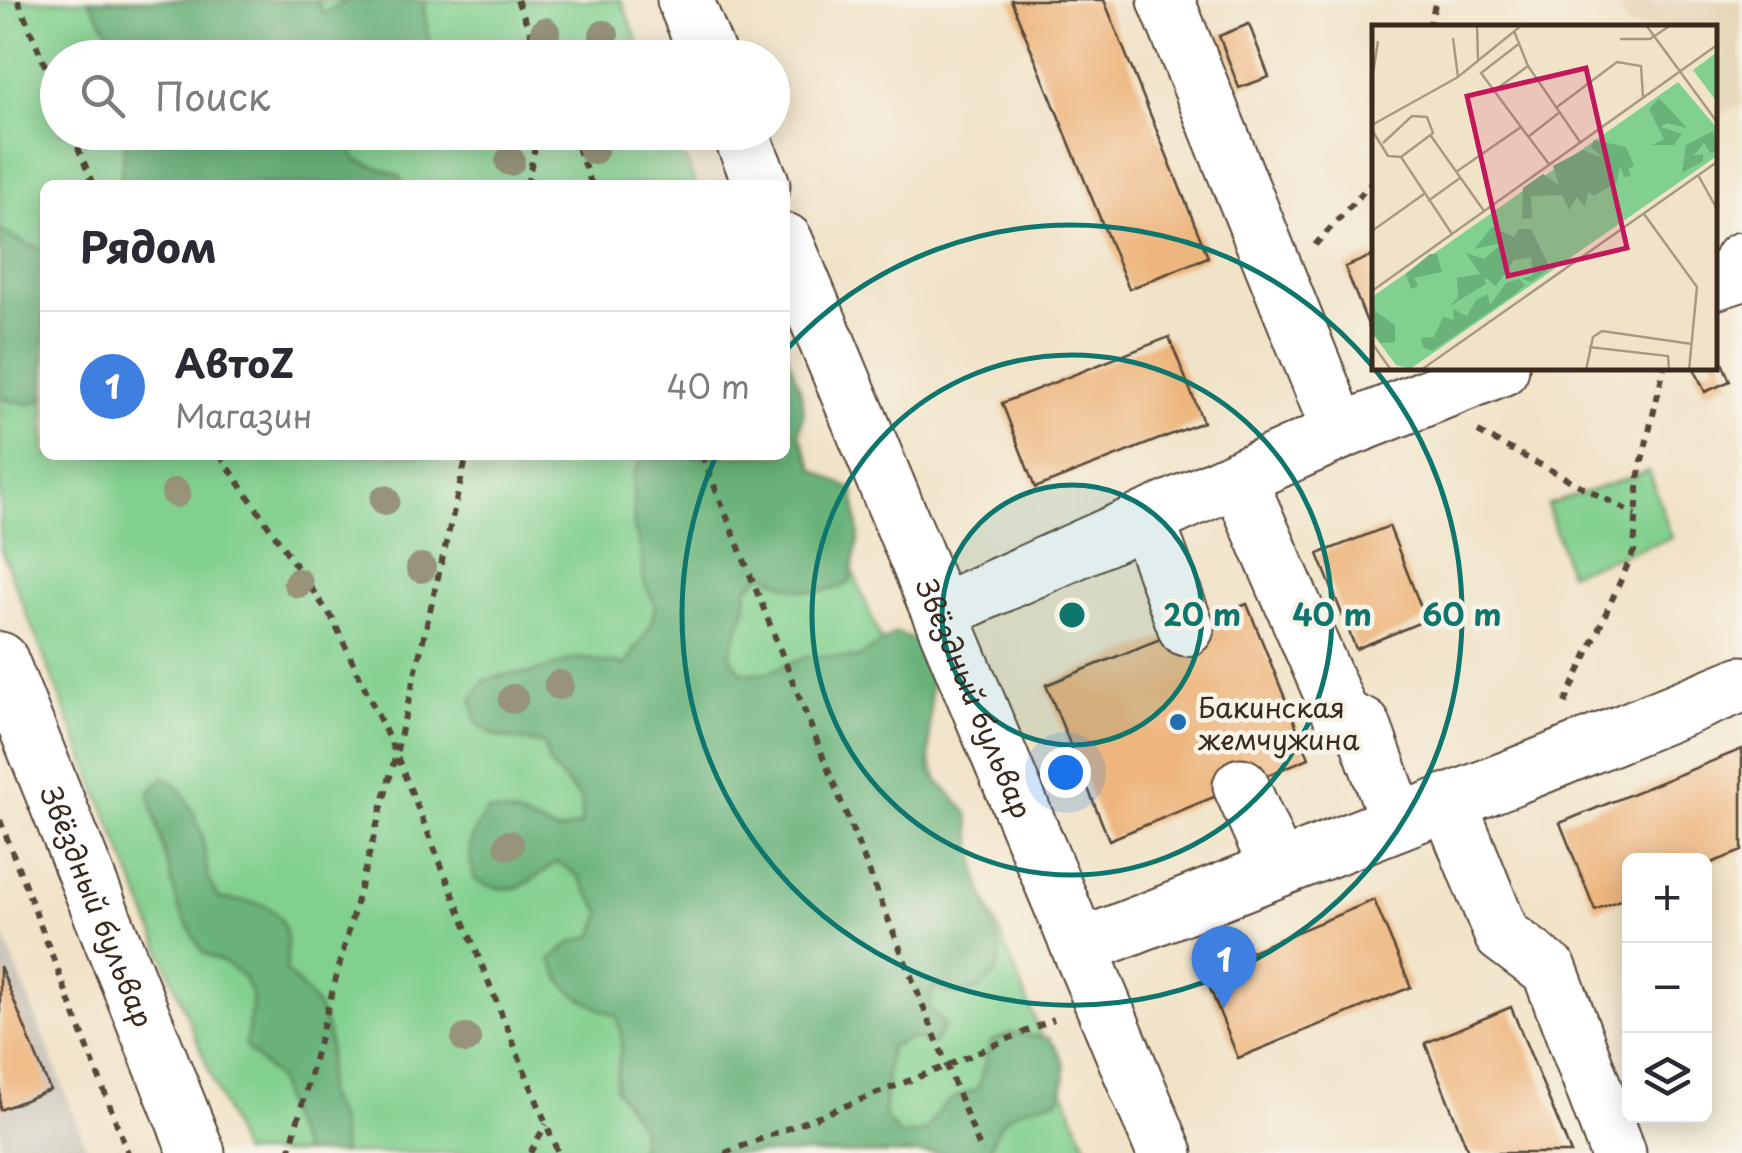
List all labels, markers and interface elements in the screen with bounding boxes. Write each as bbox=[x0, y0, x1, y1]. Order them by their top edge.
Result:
inset map bbox=[1372, 25, 1717, 370]
search box bbox=[40, 40, 790, 150]
text: Поиск bbox=[155, 67, 270, 124]
icon: search bbox=[75, 68, 130, 123]
text: Рядом bbox=[80, 214, 217, 277]
text: АвтоZ bbox=[175, 334, 294, 391]
text: 1 bbox=[105, 362, 120, 410]
text: 40 m bbox=[666, 362, 750, 410]
text: Магазин bbox=[175, 391, 312, 439]
street label: Звёздный бульвар bbox=[906, 571, 1045, 825]
text: 20 m bbox=[1163, 591, 1241, 636]
text: 40 m bbox=[1292, 591, 1372, 636]
text: 60 m bbox=[1422, 591, 1502, 636]
centre of rings bbox=[1054, 597, 1090, 633]
place label: Бакинская жемчужина bbox=[1198, 685, 1360, 760]
marker: Бакинская жемчужина bbox=[1167, 711, 1189, 733]
your location bbox=[1040, 747, 1091, 798]
street label: Звёздный бульвар bbox=[31, 779, 166, 1033]
map controls bbox=[1622, 853, 1712, 1123]
button: + bbox=[1622, 853, 1712, 943]
pin: 1 bbox=[1192, 926, 1256, 1008]
button: − bbox=[1622, 943, 1712, 1033]
button: layers bbox=[1622, 1033, 1712, 1123]

